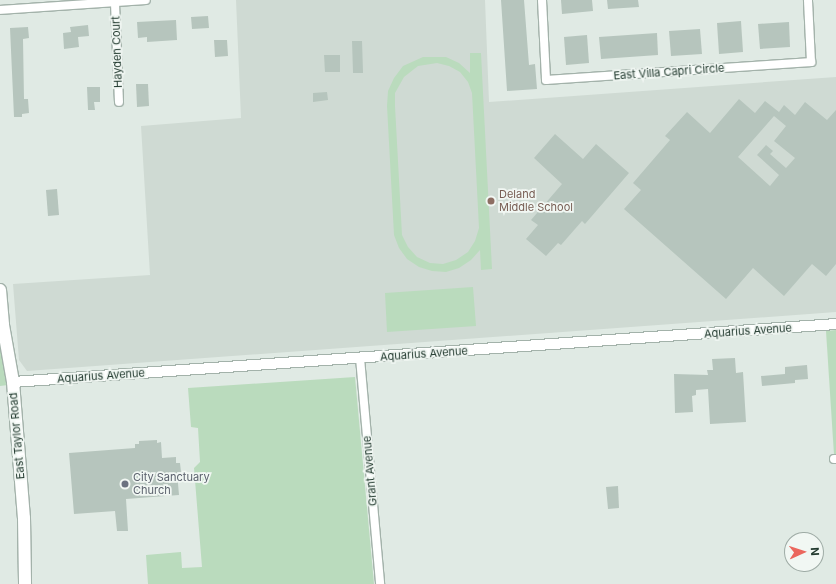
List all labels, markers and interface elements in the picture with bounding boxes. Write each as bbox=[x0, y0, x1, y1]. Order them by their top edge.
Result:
street label: Hayden Court bbox=[109, 16, 125, 88]
street label: East Villa Capri Circle bbox=[613, 62, 725, 82]
place label: Deland Middle School bbox=[499, 188, 573, 214]
marker: Deland Middle School bbox=[486, 196, 496, 206]
street label: Aquarius Avenue bbox=[704, 321, 792, 341]
street label: Aquarius Avenue bbox=[380, 344, 468, 364]
street label: Aquarius Avenue bbox=[57, 366, 145, 386]
street label: East Taylor Road bbox=[7, 392, 27, 480]
street label: Grant Avenue bbox=[360, 435, 380, 507]
place label: City Sanctuary Church bbox=[133, 471, 210, 497]
marker: City Sanctuary Church bbox=[120, 479, 130, 489]
north arrow bbox=[784, 532, 824, 572]
text: N bbox=[808, 547, 822, 556]

